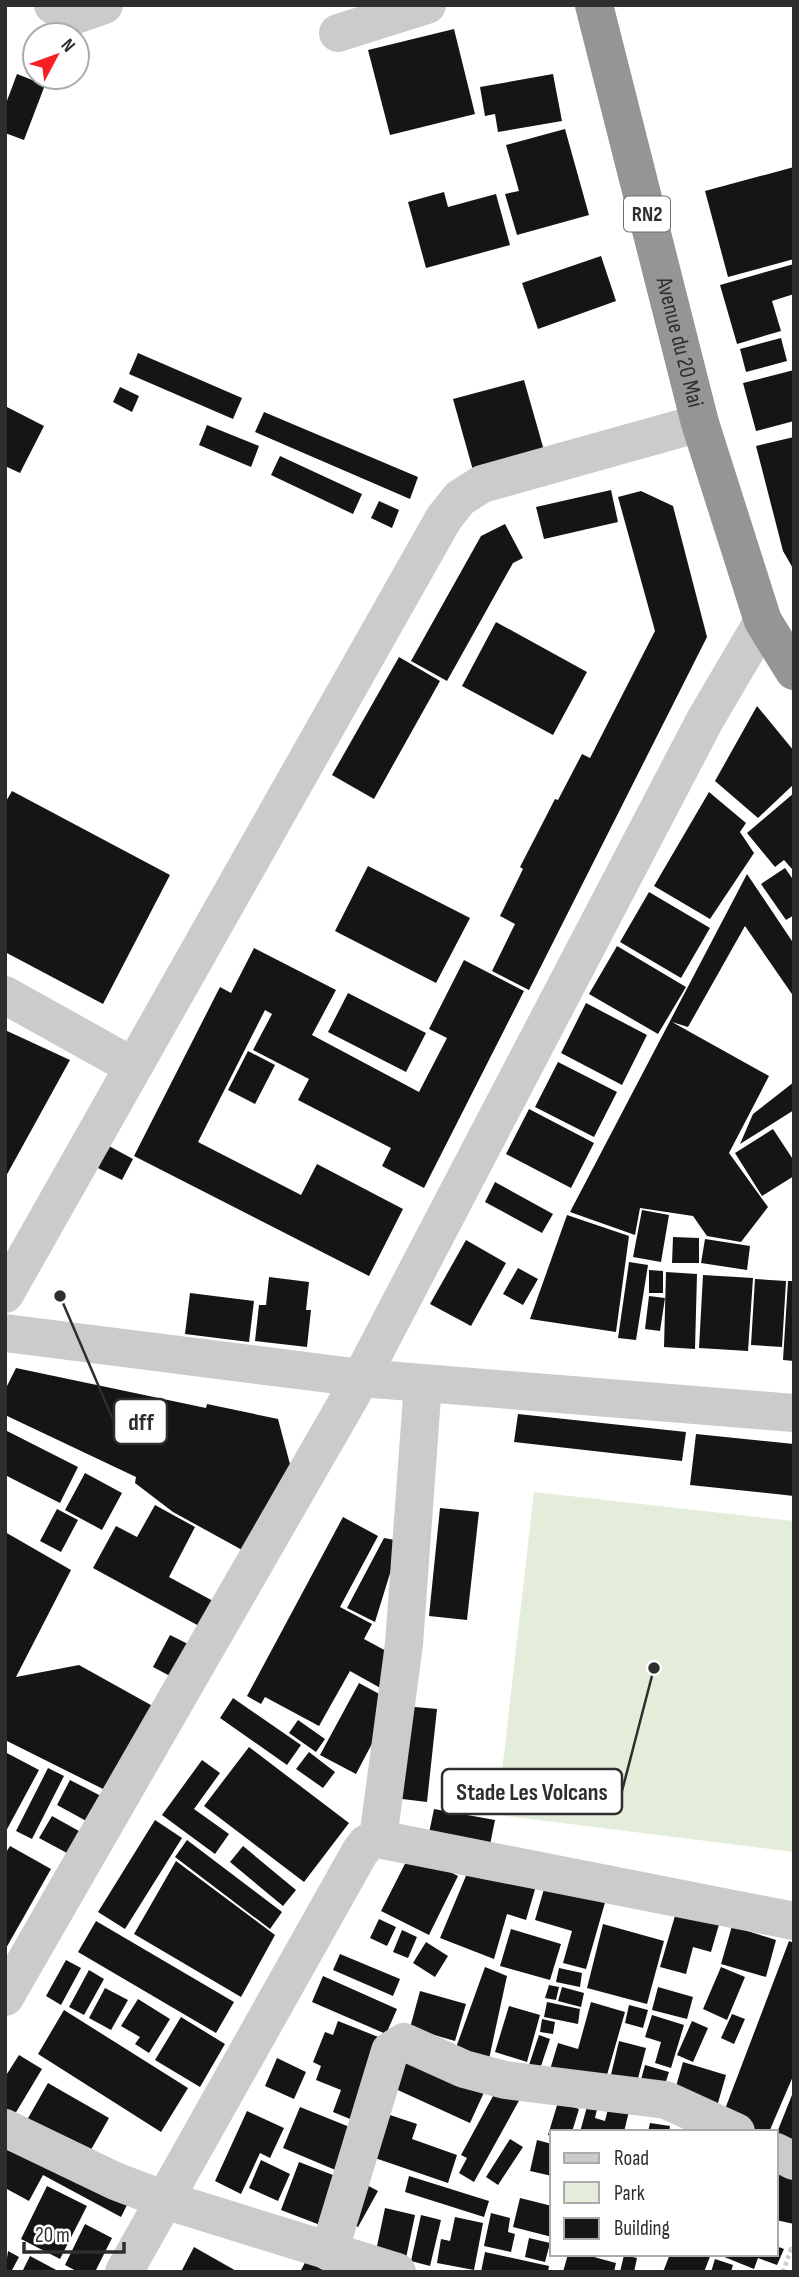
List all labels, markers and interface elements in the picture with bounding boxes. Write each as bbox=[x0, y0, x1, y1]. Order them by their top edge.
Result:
north arrow bbox=[21, 21, 91, 91]
text: N bbox=[56, 34, 80, 57]
road number: RN2 bbox=[624, 196, 670, 232]
street label: Avenue du 20 Mai bbox=[649, 273, 709, 410]
callout: dff bbox=[114, 1399, 167, 1444]
text: dff bbox=[128, 1408, 155, 1437]
callout: Stade Les Volcans bbox=[442, 1769, 622, 1814]
text: Stade Les Volcans bbox=[456, 1778, 608, 1807]
legend bbox=[550, 2130, 778, 2256]
text: Road bbox=[614, 2146, 649, 2171]
text: Park bbox=[614, 2181, 645, 2206]
scale bar bbox=[24, 2210, 124, 2254]
text: Building bbox=[614, 2216, 670, 2241]
text: 20 m bbox=[35, 2223, 70, 2248]

